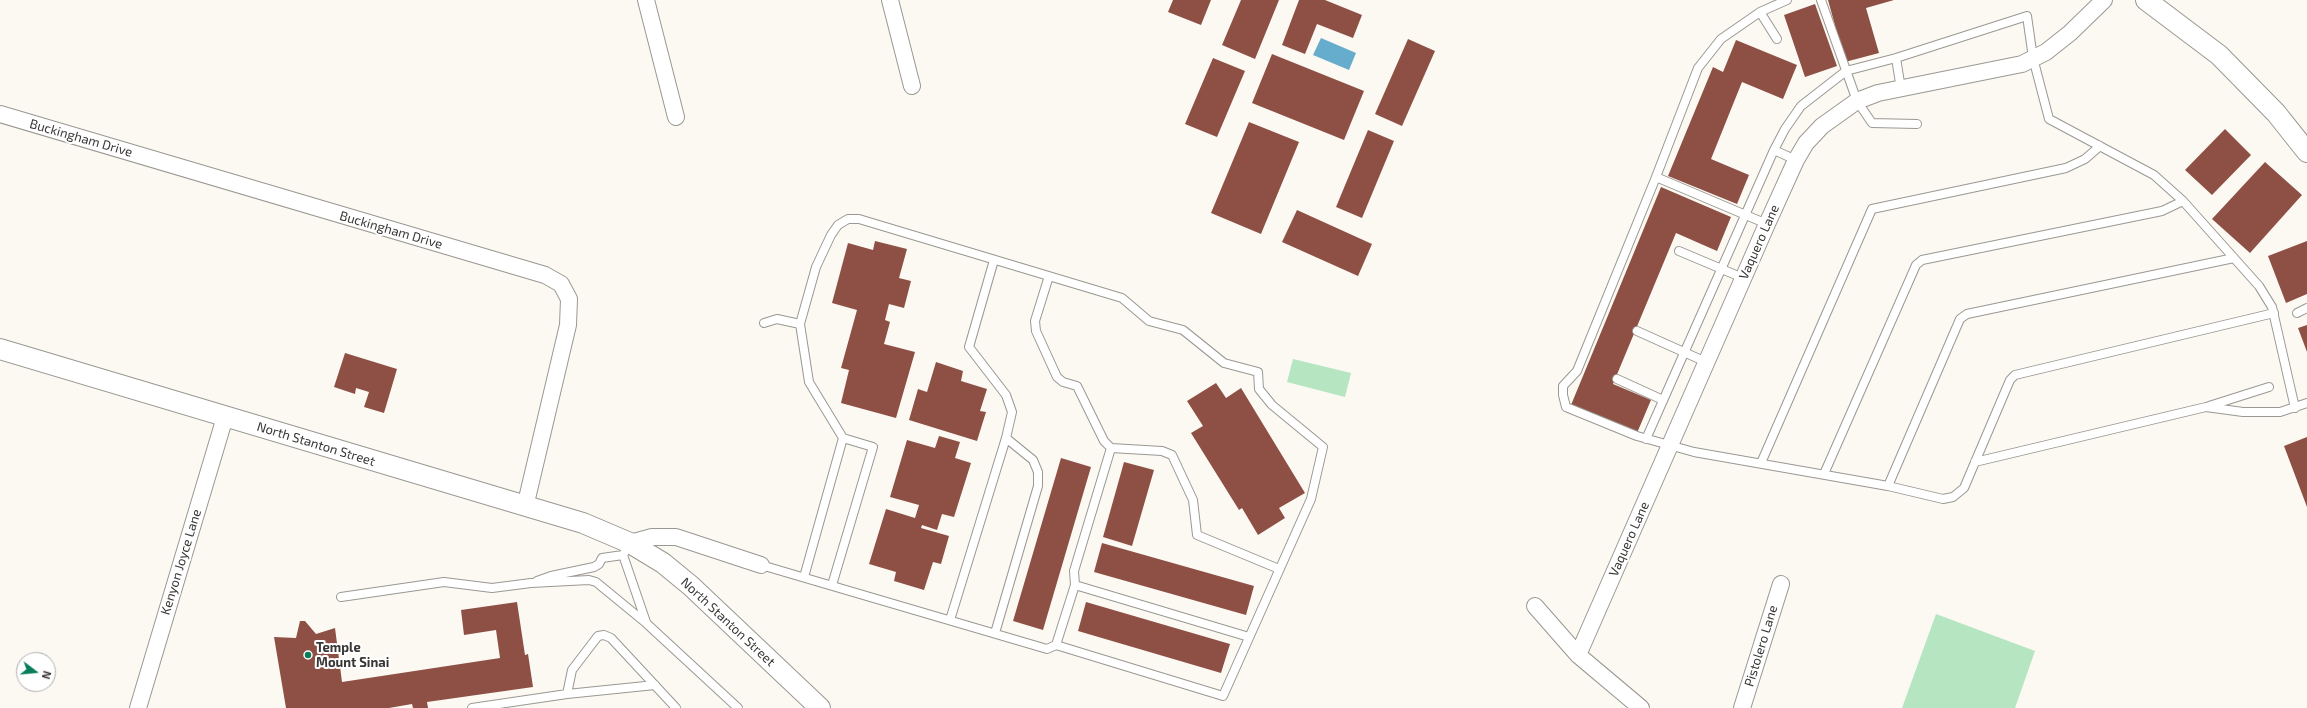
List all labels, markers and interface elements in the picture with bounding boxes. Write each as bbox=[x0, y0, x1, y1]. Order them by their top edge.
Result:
street label: Buckingham Drive bbox=[28, 116, 134, 160]
street label: Vaquero Lane bbox=[1736, 202, 1782, 282]
street label: Buckingham Drive bbox=[338, 208, 444, 252]
street label: North Stanton Street bbox=[255, 419, 377, 469]
street label: Vaquero Lane bbox=[1606, 499, 1652, 579]
street label: Kenyon Joyce Lane bbox=[158, 507, 204, 617]
street label: North Stanton Street bbox=[678, 574, 778, 670]
street label: Pistolero Lane bbox=[1741, 603, 1781, 689]
place label: Temple Mount Sinai bbox=[316, 640, 389, 671]
marker: Temple Mount Sinai bbox=[303, 650, 313, 660]
north arrow bbox=[16, 652, 56, 692]
text: N bbox=[40, 670, 54, 681]

